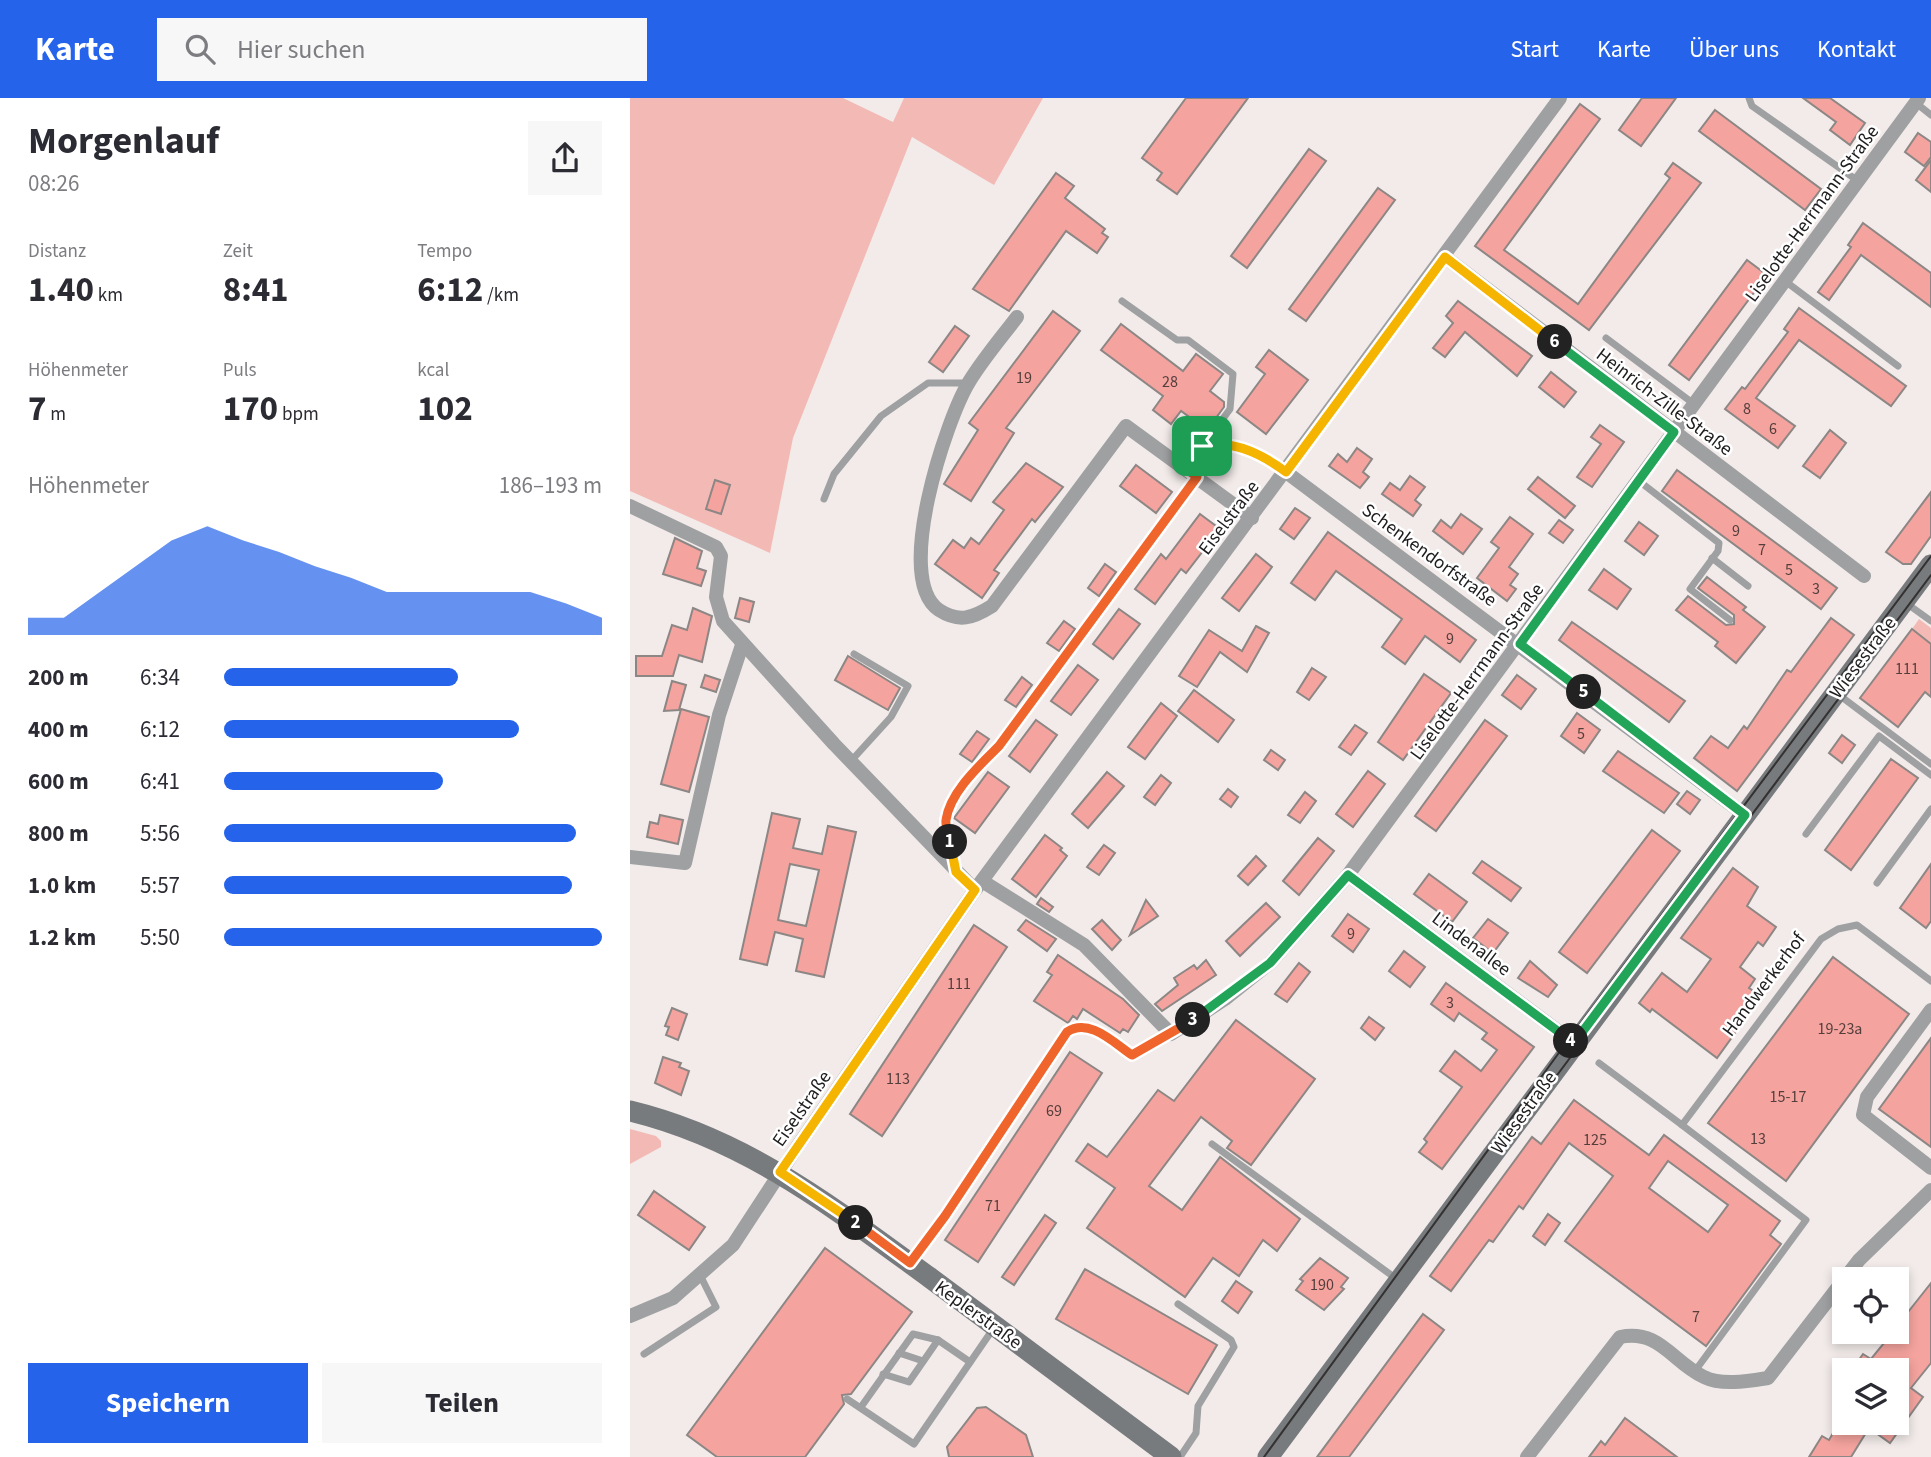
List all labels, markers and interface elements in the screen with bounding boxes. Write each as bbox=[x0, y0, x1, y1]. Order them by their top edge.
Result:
search box bbox=[157, 18, 647, 81]
text: Karte bbox=[35, 26, 115, 73]
icon: search bbox=[181, 30, 219, 68]
text: Hier suchen bbox=[237, 31, 366, 68]
text: Start bbox=[1511, 32, 1559, 67]
text: Karte bbox=[1597, 32, 1651, 67]
text: Über uns bbox=[1689, 32, 1779, 67]
text: Kontakt bbox=[1817, 32, 1896, 67]
text: Morgenlauf bbox=[28, 114, 219, 168]
street label: Liselotte-Herrmann-Straße bbox=[1739, 120, 1886, 308]
button: share bbox=[528, 121, 602, 195]
text: 08:26 bbox=[28, 167, 79, 200]
text: Distanz bbox=[28, 238, 86, 265]
text: Zeit bbox=[223, 238, 253, 265]
text: Tempo bbox=[417, 238, 472, 265]
text: 1.40 bbox=[28, 265, 94, 315]
text: 8:41 bbox=[223, 265, 289, 315]
text: 6:12 bbox=[417, 265, 483, 315]
text: km bbox=[94, 282, 123, 309]
text: /km bbox=[483, 282, 519, 309]
pin: 6 bbox=[1538, 324, 1572, 360]
text: 6 bbox=[1549, 328, 1560, 355]
street label: Heinrich-Zille-Straße bbox=[1590, 342, 1738, 463]
text: Höhenmeter bbox=[28, 357, 128, 384]
text: Puls bbox=[223, 357, 257, 384]
text: kcal bbox=[417, 357, 449, 384]
house number: 19 bbox=[1016, 367, 1032, 389]
house number: 28 bbox=[1162, 371, 1178, 393]
text: 7 bbox=[28, 384, 46, 434]
text: 170 bbox=[223, 384, 278, 434]
text: 102 bbox=[417, 384, 473, 434]
house number: 8 bbox=[1743, 398, 1751, 420]
text: m bbox=[46, 401, 66, 428]
text: bpm bbox=[278, 401, 319, 428]
pin bbox=[1172, 416, 1232, 476]
house number: 6 bbox=[1769, 418, 1777, 440]
icon: arrive bbox=[1183, 427, 1221, 465]
text: Höhenmeter bbox=[28, 469, 149, 502]
text: 186–193 m bbox=[499, 469, 602, 502]
street label: Eiselstraße bbox=[1192, 475, 1266, 561]
street label: Schenkendorfstraße bbox=[1356, 497, 1502, 613]
house number: 9 bbox=[1732, 520, 1740, 542]
house number: 7 bbox=[1758, 539, 1766, 561]
house number: 5 bbox=[1785, 559, 1793, 581]
street label: Liselotte-Herrmann-Straße bbox=[1404, 578, 1551, 766]
house number: 3 bbox=[1812, 578, 1820, 600]
street label: Wiesestraße bbox=[1823, 611, 1903, 705]
house number: 9 bbox=[1446, 628, 1454, 650]
house number: 111 bbox=[1895, 658, 1919, 680]
text: 200 m bbox=[28, 661, 89, 694]
text: 6:34 bbox=[140, 661, 180, 694]
pin: 5 bbox=[1566, 674, 1602, 710]
text: 5 bbox=[1578, 678, 1589, 705]
text: 400 m bbox=[28, 713, 89, 746]
text: 6:12 bbox=[140, 713, 180, 746]
house number: 5 bbox=[1577, 723, 1585, 745]
text: 600 m bbox=[28, 765, 89, 798]
text: 6:41 bbox=[140, 765, 180, 798]
text: 800 m bbox=[28, 817, 89, 850]
text: 5:56 bbox=[140, 817, 180, 850]
pin: 1 bbox=[932, 824, 968, 860]
text: 1 bbox=[944, 828, 955, 855]
text: 1.0 km bbox=[28, 869, 96, 902]
text: 5:57 bbox=[140, 869, 180, 902]
street label: Lindenallee bbox=[1426, 905, 1516, 983]
text: 1.2 km bbox=[28, 921, 96, 954]
text: 5:50 bbox=[140, 921, 180, 954]
house number: 9 bbox=[1347, 923, 1355, 945]
street label: Handwerkerhof bbox=[1716, 926, 1813, 1042]
house number: 111 bbox=[947, 973, 971, 995]
house number: 3 bbox=[1446, 992, 1454, 1014]
pin: 3 bbox=[1176, 1002, 1210, 1038]
text: 3 bbox=[1187, 1006, 1198, 1033]
house number: 19-23a bbox=[1818, 1018, 1862, 1040]
pin: 4 bbox=[1553, 1024, 1588, 1058]
text: 4 bbox=[1565, 1027, 1576, 1054]
street label: Eiselstraße bbox=[766, 1065, 838, 1152]
street label: Wiesestraße bbox=[1485, 1066, 1564, 1160]
house number: 113 bbox=[886, 1068, 910, 1090]
house number: 15-17 bbox=[1770, 1086, 1806, 1108]
house number: 69 bbox=[1046, 1100, 1062, 1122]
house number: 13 bbox=[1750, 1128, 1766, 1150]
house number: 125 bbox=[1583, 1129, 1607, 1151]
house number: 71 bbox=[985, 1195, 1001, 1217]
pin: 2 bbox=[838, 1206, 874, 1240]
text: 2 bbox=[850, 1209, 861, 1236]
map controls bbox=[1832, 1267, 1909, 1435]
button: locate bbox=[1832, 1267, 1909, 1344]
street label: Keplerstraße bbox=[929, 1274, 1027, 1356]
house number: 190 bbox=[1310, 1274, 1334, 1296]
house number: 7 bbox=[1692, 1306, 1700, 1328]
button: layers bbox=[1832, 1358, 1909, 1435]
button: Speichern bbox=[28, 1363, 308, 1443]
button: Teilen bbox=[322, 1363, 602, 1443]

